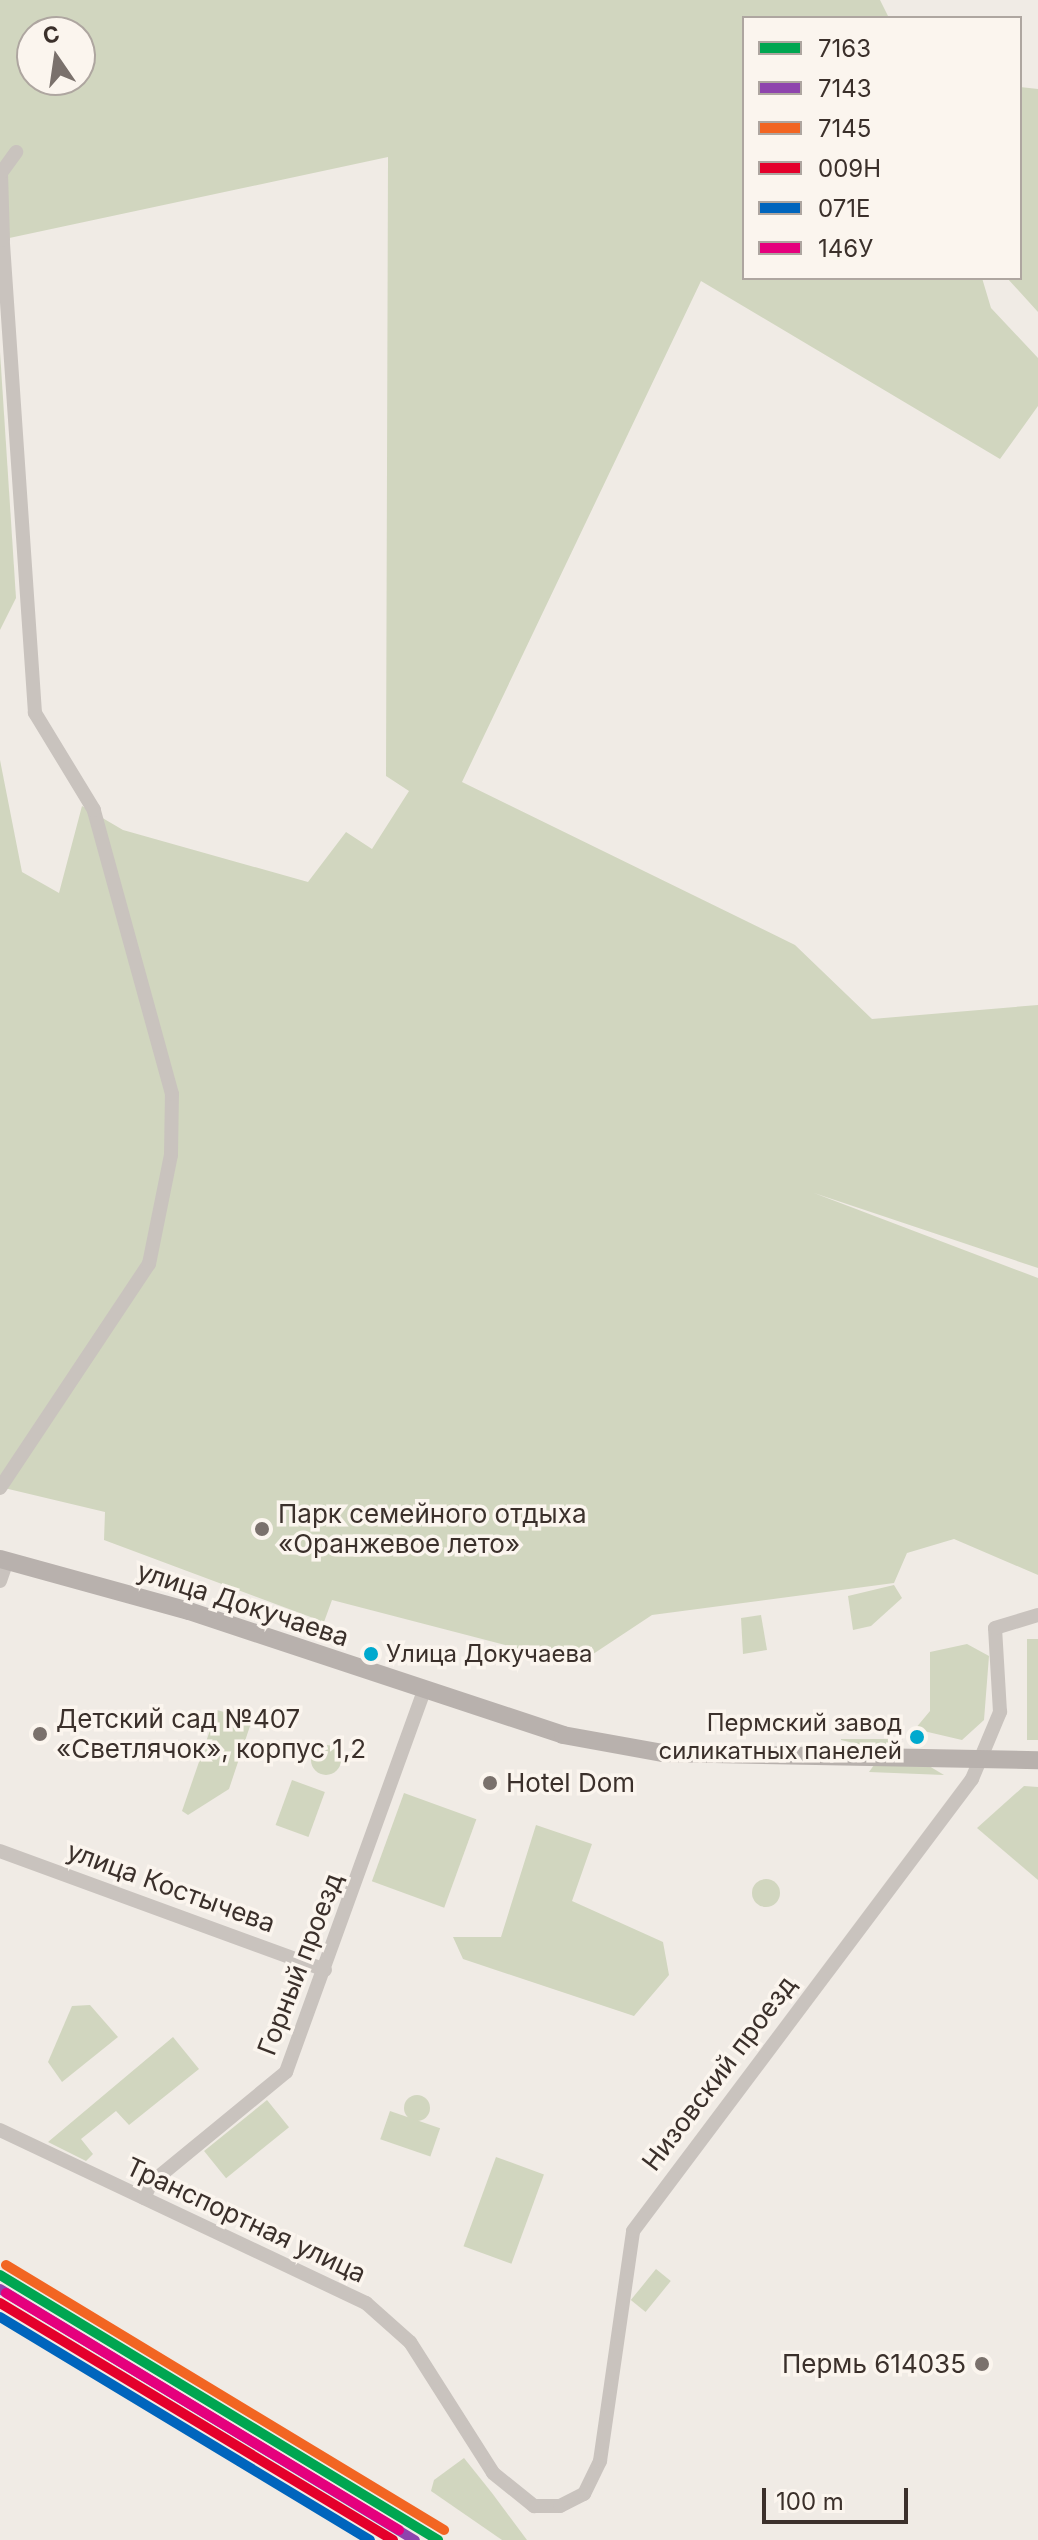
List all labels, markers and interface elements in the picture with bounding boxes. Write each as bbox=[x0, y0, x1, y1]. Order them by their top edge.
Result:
north arrow bbox=[16, 16, 96, 96]
legend bbox=[742, 16, 1022, 280]
text: С bbox=[40, 20, 62, 49]
text: 7163 bbox=[818, 34, 871, 63]
text: 7143 bbox=[818, 74, 872, 103]
text: 7145 bbox=[818, 114, 871, 143]
text: 009Н bbox=[818, 154, 881, 183]
text: 071Е bbox=[818, 194, 870, 223]
text: 146У bbox=[818, 234, 873, 263]
place label: Парк семейного отдыха «Оранжевое лето» bbox=[278, 1498, 587, 1560]
marker: Парк семейного отдыха «Оранжевое лето» bbox=[253, 1520, 271, 1538]
street label: улица Докучаева bbox=[133, 1555, 353, 1653]
place label: Улица Докучаева bbox=[386, 1640, 592, 1668]
marker: Улица Докучаева bbox=[363, 1646, 379, 1662]
place label: Детский сад №407 «Светлячок», корпус 1,2 bbox=[56, 1703, 366, 1764]
place label: Пермский завод силикатных панелей bbox=[659, 1709, 902, 1765]
marker: Детский сад №407 «Светлячок», корпус 1,2 bbox=[31, 1725, 49, 1743]
marker: Пермский завод силикатных панелей bbox=[909, 1729, 925, 1745]
place label: Hotel Dom bbox=[506, 1767, 635, 1799]
marker: Hotel Dom bbox=[481, 1774, 499, 1792]
street label: улица Костычева bbox=[63, 1835, 279, 1939]
street label: Горный проезд bbox=[251, 1868, 349, 2060]
street label: Низовский проезд bbox=[636, 1969, 802, 2177]
street label: Транспортная улица bbox=[121, 2151, 371, 2289]
place label: Пермь 614035 bbox=[782, 2348, 966, 2380]
marker: Пермь 614035 bbox=[973, 2355, 991, 2373]
scale bar bbox=[766, 2472, 912, 2522]
text: 100 m bbox=[776, 2487, 844, 2516]

